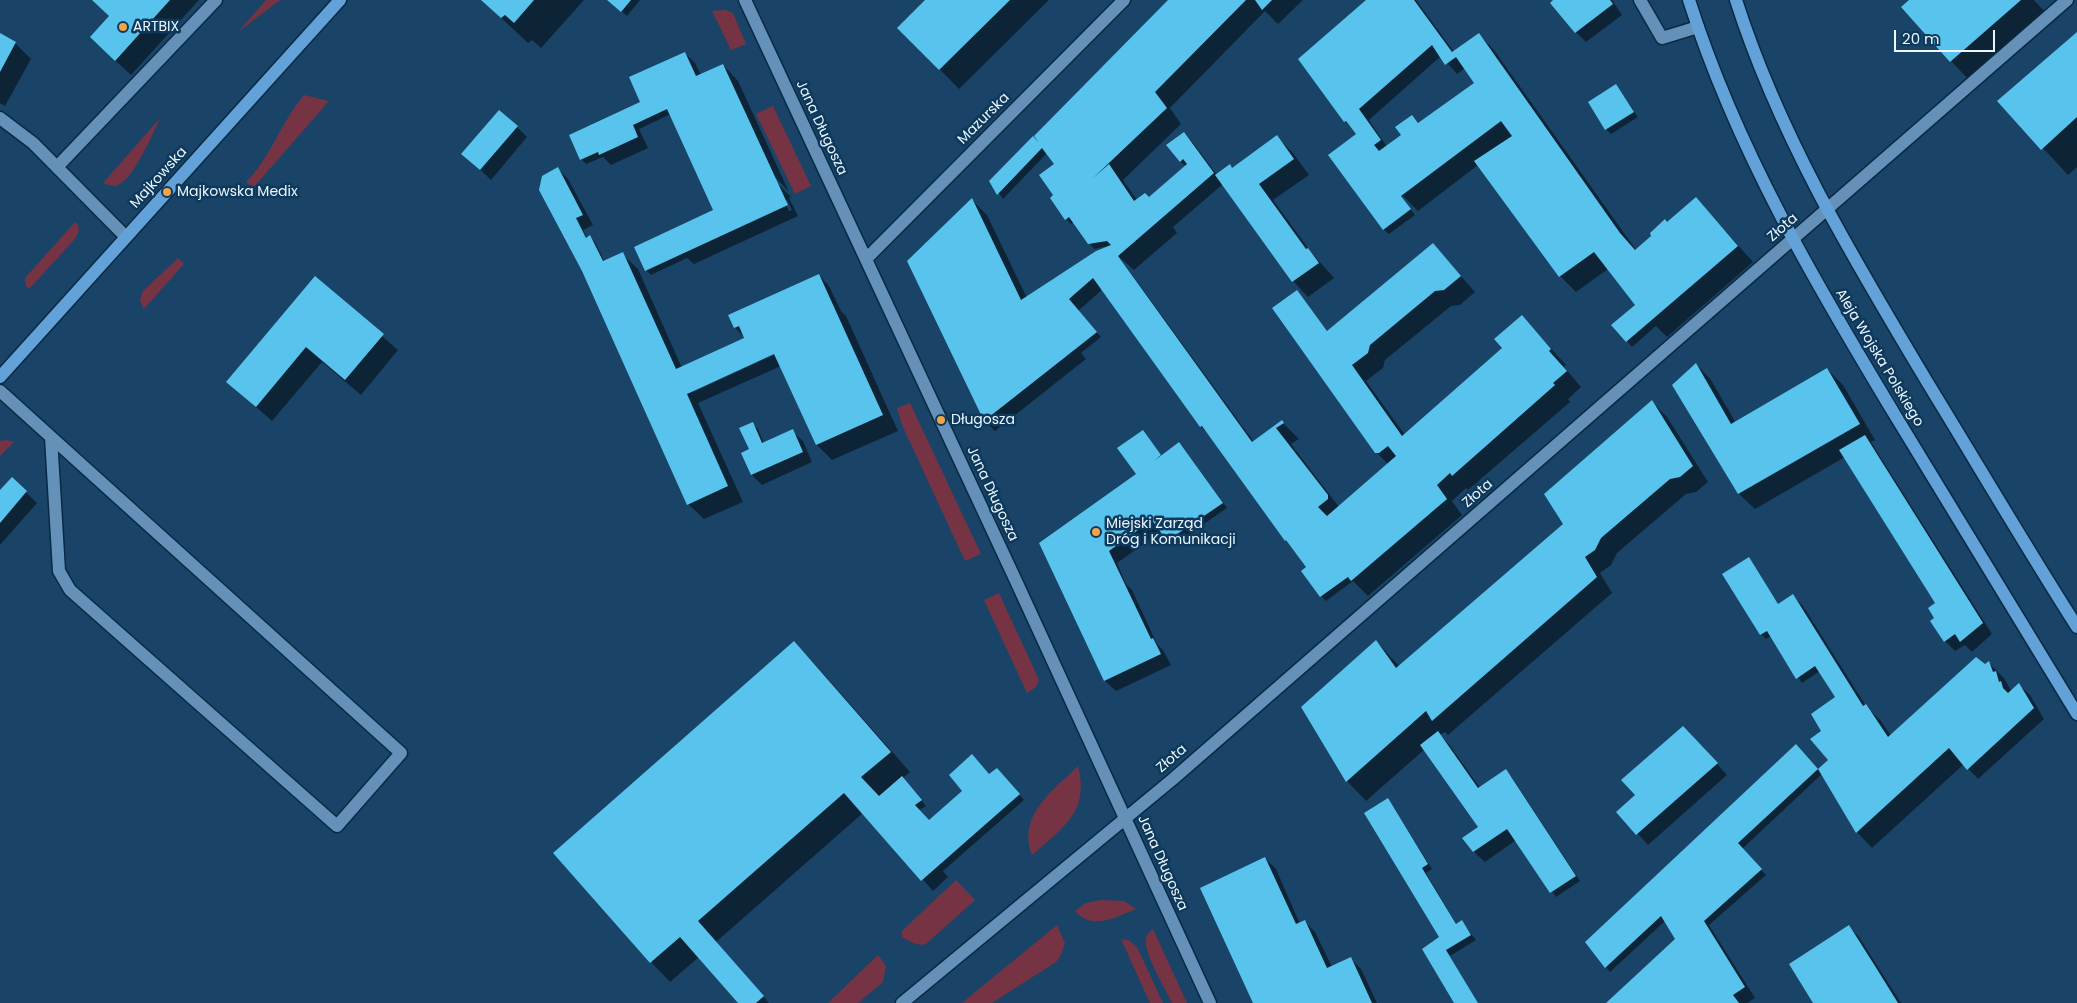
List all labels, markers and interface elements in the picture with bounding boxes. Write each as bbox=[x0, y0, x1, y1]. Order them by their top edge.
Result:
place label: ARTBIX bbox=[133, 19, 179, 35]
scale bar bbox=[1897, 20, 1998, 52]
marker: ARTBIX bbox=[117, 21, 129, 33]
text: 20 m bbox=[1902, 28, 1940, 49]
street label: Jana Długosza bbox=[792, 78, 850, 178]
street label: Mazurska bbox=[955, 90, 1013, 148]
street label: Majkowska bbox=[127, 144, 191, 212]
place label: Majkowska Medix bbox=[177, 184, 298, 200]
marker: Majkowska Medix bbox=[161, 186, 173, 198]
street label: Złota bbox=[1764, 210, 1802, 246]
street label: Aleja Wojska Polskiego bbox=[1831, 286, 1927, 430]
place label: Długosza bbox=[951, 412, 1015, 428]
marker: Długosza bbox=[935, 414, 947, 426]
street label: Jana Długosza bbox=[963, 444, 1021, 544]
street label: Złota bbox=[1459, 476, 1497, 512]
place label: Miejski Zarząd Dróg i Komunikacji bbox=[1106, 516, 1236, 548]
marker: Miejski Zarząd Dróg i Komunikacji bbox=[1090, 526, 1102, 538]
street label: Złota bbox=[1153, 741, 1191, 777]
street label: Jana Długosza bbox=[1133, 813, 1191, 913]

